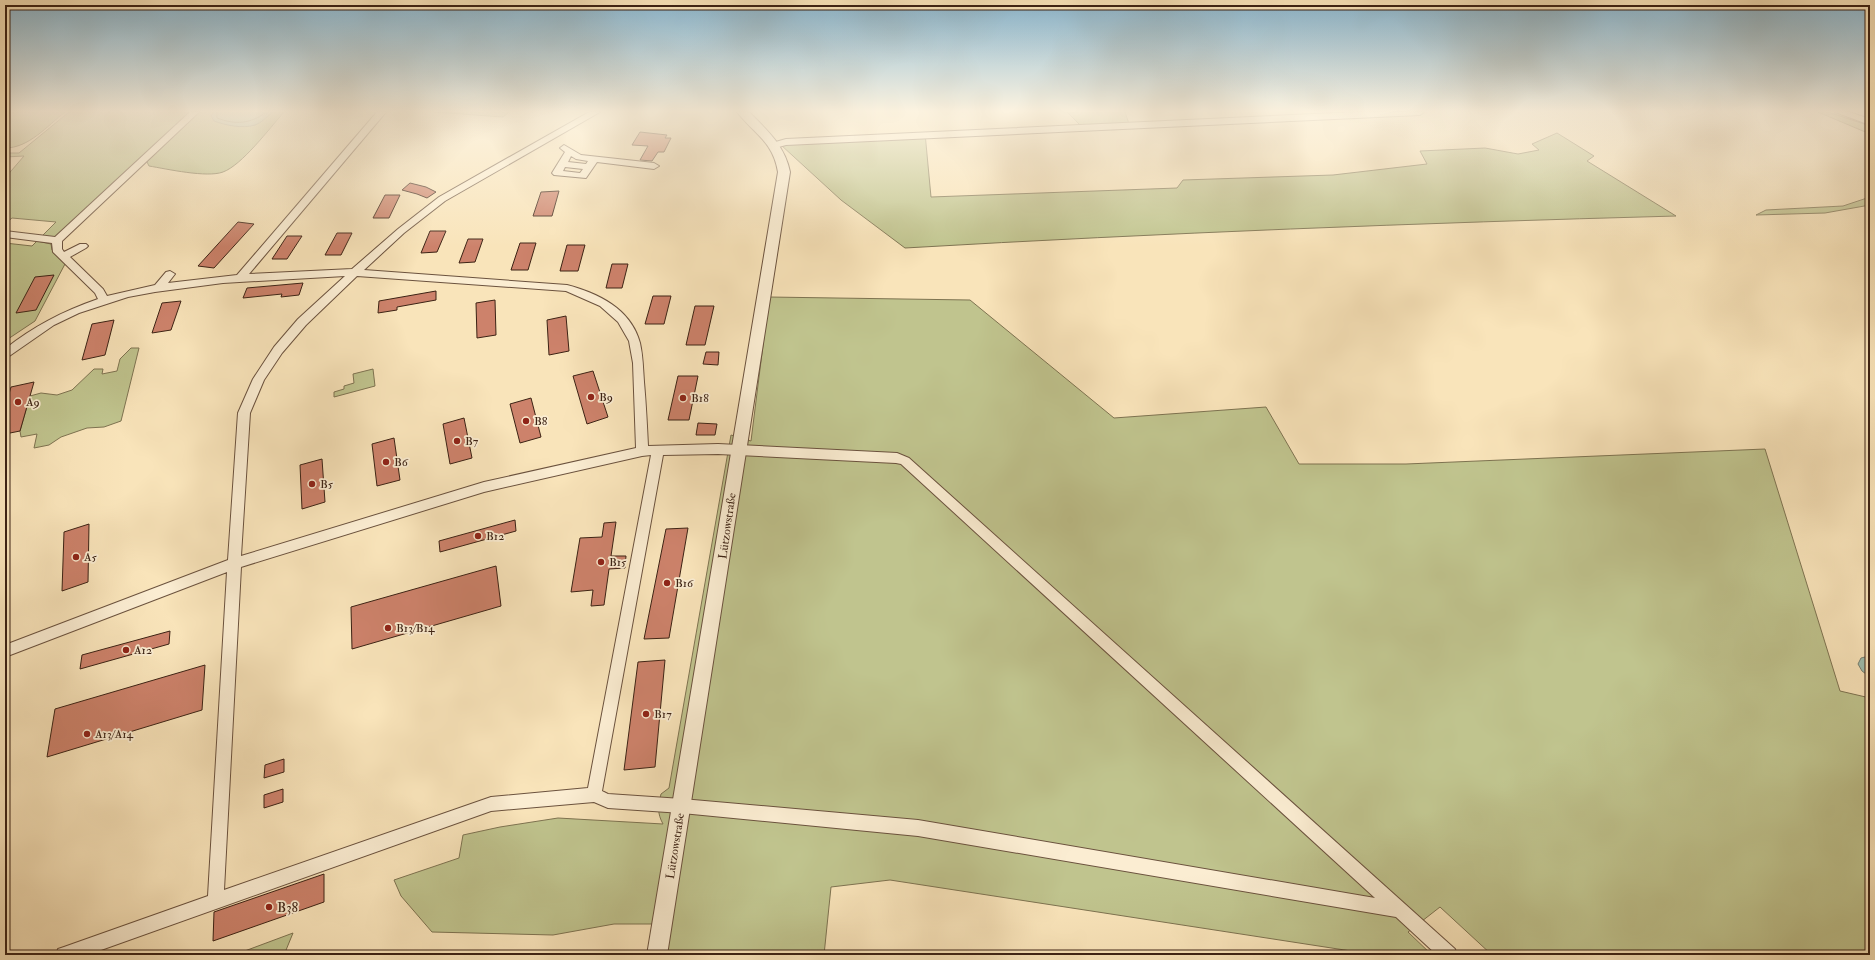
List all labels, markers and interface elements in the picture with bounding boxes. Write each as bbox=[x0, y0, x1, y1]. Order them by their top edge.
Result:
place label: B9 bbox=[599, 390, 613, 405]
place label: B18 bbox=[691, 391, 709, 406]
marker: B9 bbox=[586, 392, 596, 402]
marker: B18 bbox=[678, 393, 688, 403]
place label: A9 bbox=[25, 395, 40, 410]
marker: A9 bbox=[13, 397, 23, 407]
place label: B8 bbox=[534, 414, 548, 429]
marker: B8 bbox=[521, 416, 531, 426]
place label: B7 bbox=[465, 434, 479, 449]
marker: B7 bbox=[452, 436, 462, 446]
place label: B6 bbox=[394, 455, 409, 470]
marker: B6 bbox=[381, 457, 391, 467]
place label: B5 bbox=[320, 477, 334, 492]
marker: B5 bbox=[307, 479, 317, 489]
street label: Lützowstraße bbox=[715, 492, 740, 560]
place label: B12 bbox=[486, 529, 504, 544]
marker: B12 bbox=[473, 531, 483, 541]
place label: A5 bbox=[83, 550, 98, 565]
marker: A5 bbox=[71, 552, 81, 562]
place label: B15 bbox=[609, 555, 627, 570]
marker: B15 bbox=[596, 557, 606, 567]
place label: B16 bbox=[675, 576, 694, 591]
marker: B16 bbox=[662, 578, 672, 588]
place label: B13/B14 bbox=[396, 621, 435, 636]
marker: B13/B14 bbox=[383, 623, 393, 633]
place label: A12 bbox=[133, 643, 152, 658]
marker: A12 bbox=[121, 645, 131, 655]
place label: B17 bbox=[654, 707, 672, 722]
marker: B17 bbox=[641, 709, 651, 719]
place label: A13/A14 bbox=[94, 727, 134, 742]
marker: A13/A14 bbox=[82, 729, 92, 739]
street label: Lützowstraße bbox=[663, 812, 688, 880]
place label: B38 bbox=[277, 899, 299, 916]
marker: B38 bbox=[264, 902, 274, 912]

